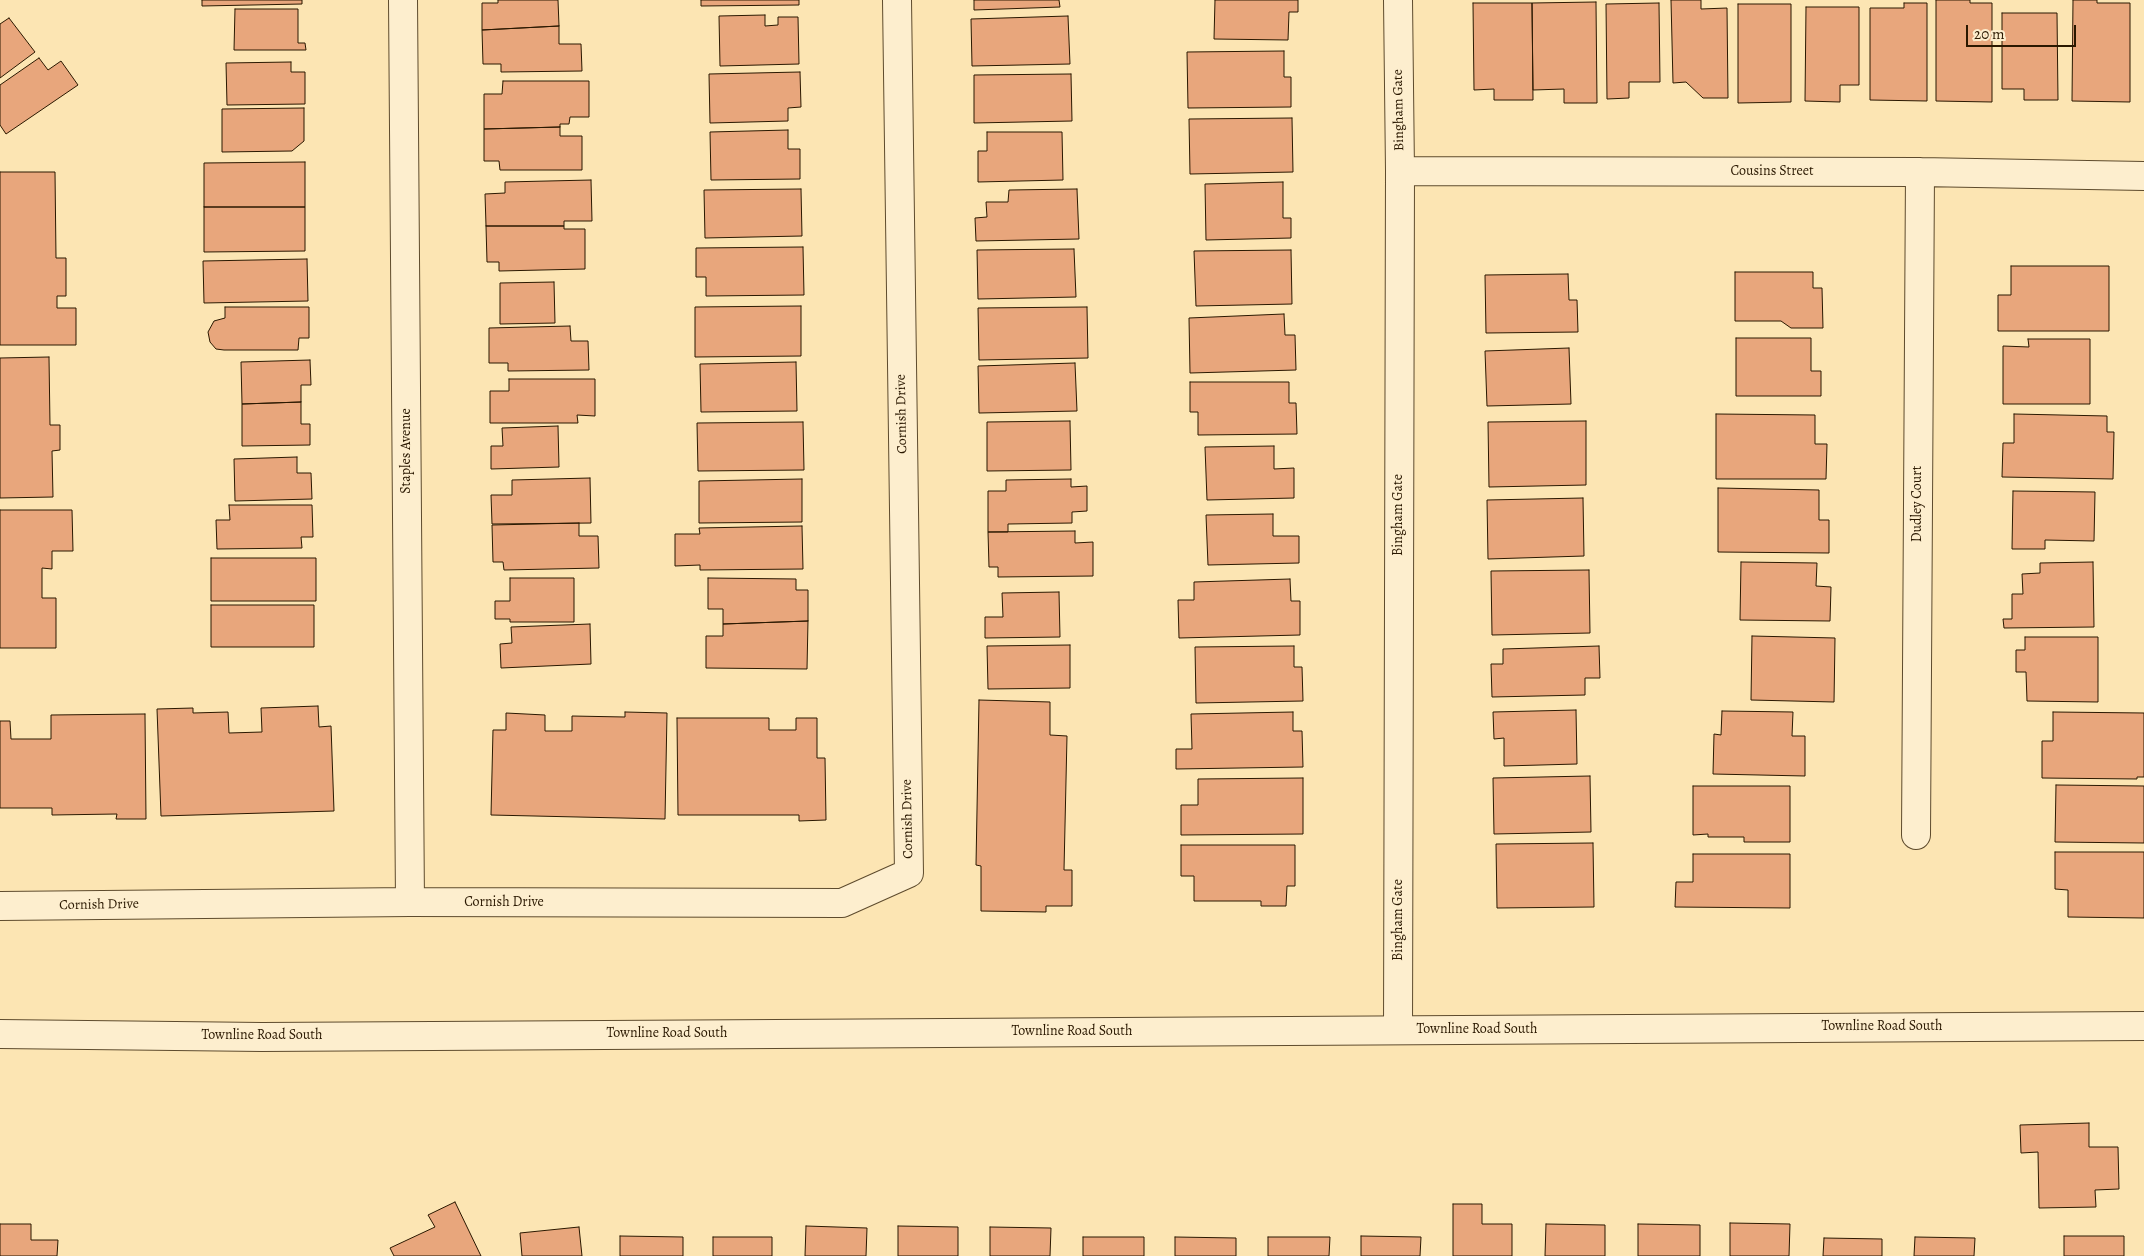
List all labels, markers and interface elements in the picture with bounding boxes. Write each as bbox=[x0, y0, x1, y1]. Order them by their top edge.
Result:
scale bar bbox=[1969, 15, 2079, 47]
text: 20 m bbox=[1974, 24, 2005, 44]
street label: Bingham Gate bbox=[1390, 69, 1408, 151]
street label: Cousins Street bbox=[1730, 164, 1814, 180]
street label: Cornish Drive bbox=[893, 374, 911, 454]
street label: Staples Avenue bbox=[399, 408, 415, 494]
street label: Dudley Court bbox=[1910, 466, 1926, 542]
street label: Bingham Gate bbox=[1391, 474, 1407, 556]
street label: Cornish Drive bbox=[899, 779, 917, 859]
street label: Bingham Gate bbox=[1391, 879, 1407, 961]
street label: Cornish Drive bbox=[464, 895, 544, 911]
street label: Cornish Drive bbox=[59, 896, 139, 914]
street label: Townline Road South bbox=[1822, 1019, 1942, 1035]
street label: Townline Road South bbox=[1417, 1022, 1537, 1038]
street label: Townline Road South bbox=[1012, 1024, 1132, 1040]
street label: Townline Road South bbox=[607, 1026, 727, 1042]
street label: Townline Road South bbox=[202, 1028, 322, 1044]

